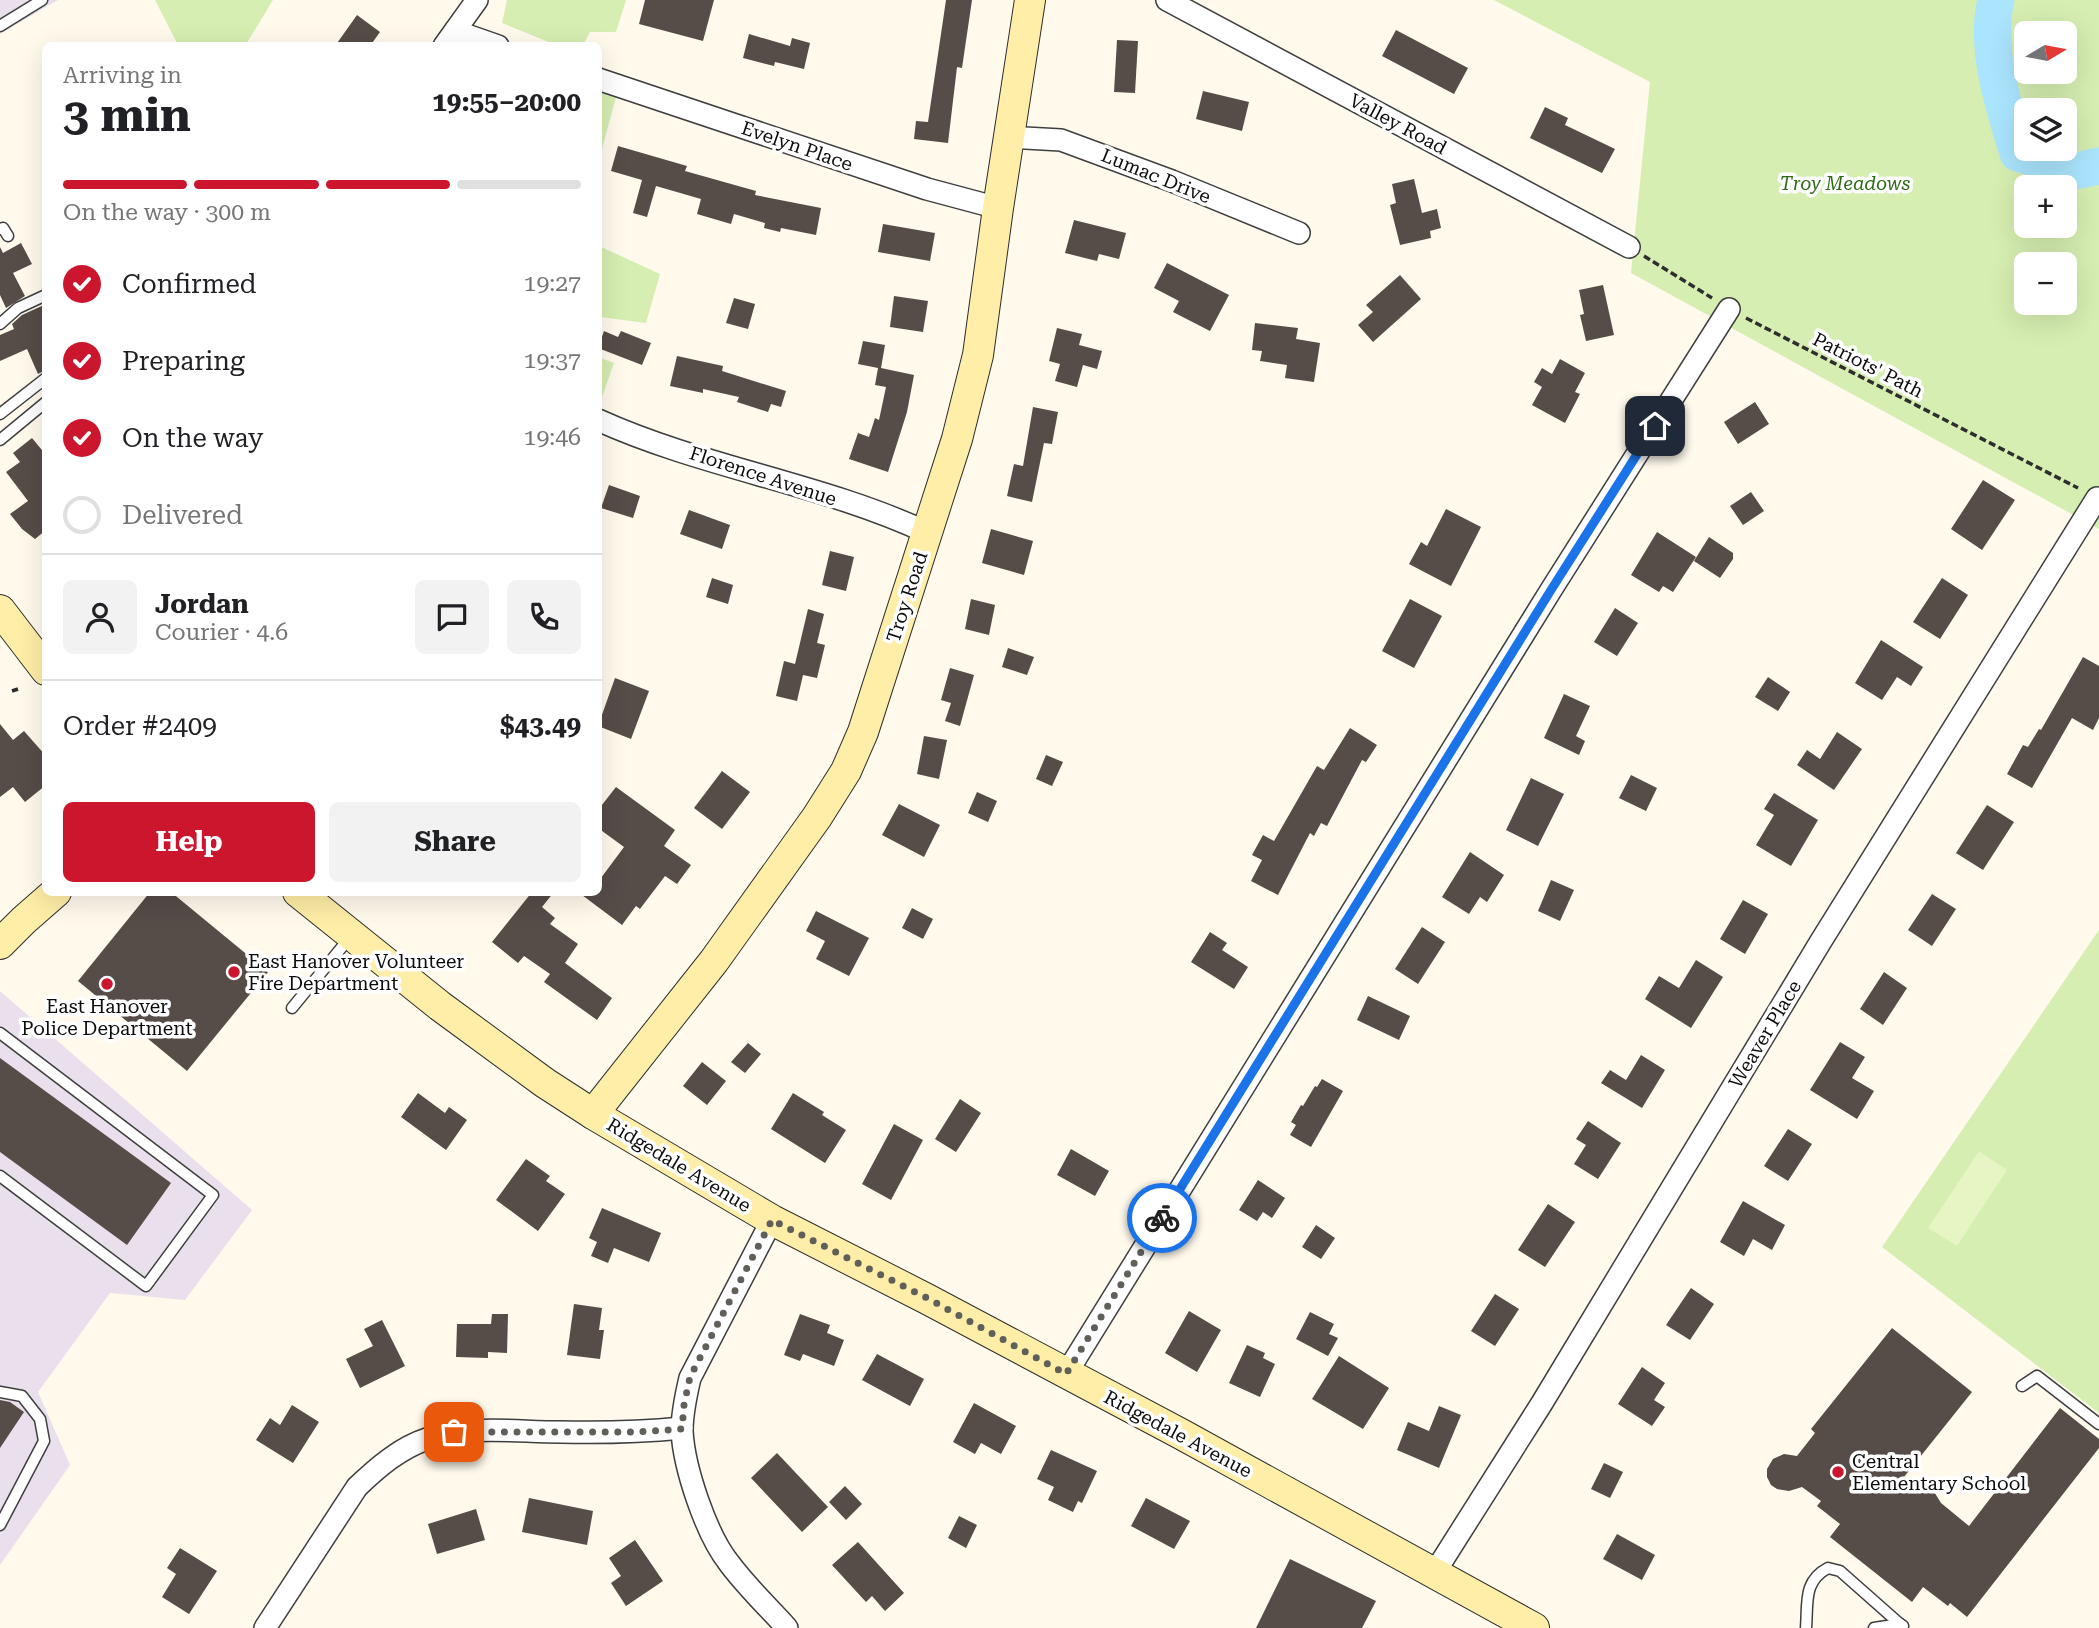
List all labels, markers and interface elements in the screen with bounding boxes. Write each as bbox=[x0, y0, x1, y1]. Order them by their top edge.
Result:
north arrow bbox=[2014, 21, 2077, 84]
map controls bbox=[2014, 21, 2077, 315]
text: Arriving in bbox=[63, 62, 182, 89]
text: 19:55–20:00 bbox=[432, 87, 581, 117]
text: 3 min bbox=[63, 88, 191, 142]
street label: Valley Road bbox=[1345, 89, 1451, 159]
button: layers bbox=[2014, 98, 2077, 161]
street label: Evelyn Place bbox=[738, 116, 856, 176]
street label: Lumac Drive bbox=[1098, 144, 1214, 208]
park label: Troy Meadows bbox=[1780, 172, 1910, 195]
button: + bbox=[2014, 175, 2077, 238]
text: On the way · 300 m bbox=[63, 199, 271, 226]
button: − bbox=[2014, 252, 2077, 315]
icon: check bbox=[63, 265, 101, 303]
text: Confirmed bbox=[122, 269, 257, 299]
text: 19:27 bbox=[524, 270, 581, 297]
street label: Patriots' Path bbox=[1809, 327, 1927, 403]
icon: check bbox=[63, 342, 101, 380]
text: Preparing bbox=[122, 346, 245, 376]
text: 19:37 bbox=[524, 347, 581, 374]
pin bbox=[1625, 396, 1685, 456]
icon: home bbox=[1636, 407, 1674, 445]
icon: check bbox=[63, 419, 101, 457]
text: On the way bbox=[122, 423, 263, 453]
text: 19:46 bbox=[524, 424, 581, 451]
street label: Florence Avenue bbox=[687, 441, 839, 511]
text: Delivered bbox=[122, 500, 243, 530]
street label: Troy Road bbox=[882, 549, 932, 645]
button: person bbox=[63, 580, 137, 654]
button: chat bbox=[415, 580, 489, 654]
button: phone bbox=[507, 580, 581, 654]
text: Jordan bbox=[155, 589, 249, 619]
text: Courier · 4.6 bbox=[155, 619, 288, 646]
text: Order #2409 bbox=[63, 711, 217, 741]
text: $43.49 bbox=[500, 711, 581, 741]
button: Help bbox=[63, 802, 315, 882]
button: Share bbox=[329, 802, 581, 882]
place label: East Hanover Volunteer Fire Department bbox=[248, 950, 464, 995]
marker: East Hanover Volunteer Fire Department bbox=[226, 964, 242, 980]
marker: East Hanover Police Department bbox=[99, 976, 115, 992]
street label: Weaver Place bbox=[1724, 976, 1806, 1092]
place label: East Hanover Police Department bbox=[21, 995, 193, 1040]
street label: Ridgedale Avenue bbox=[603, 1113, 755, 1217]
courier bbox=[1127, 1183, 1197, 1253]
icon: bike bbox=[1143, 1199, 1181, 1237]
street label: Ridgedale Avenue bbox=[1100, 1385, 1256, 1483]
pin bbox=[424, 1402, 484, 1462]
icon: bag bbox=[435, 1413, 473, 1451]
place label: Central Elementary School bbox=[1852, 1450, 2026, 1495]
marker: Central Elementary School bbox=[1830, 1464, 1846, 1480]

